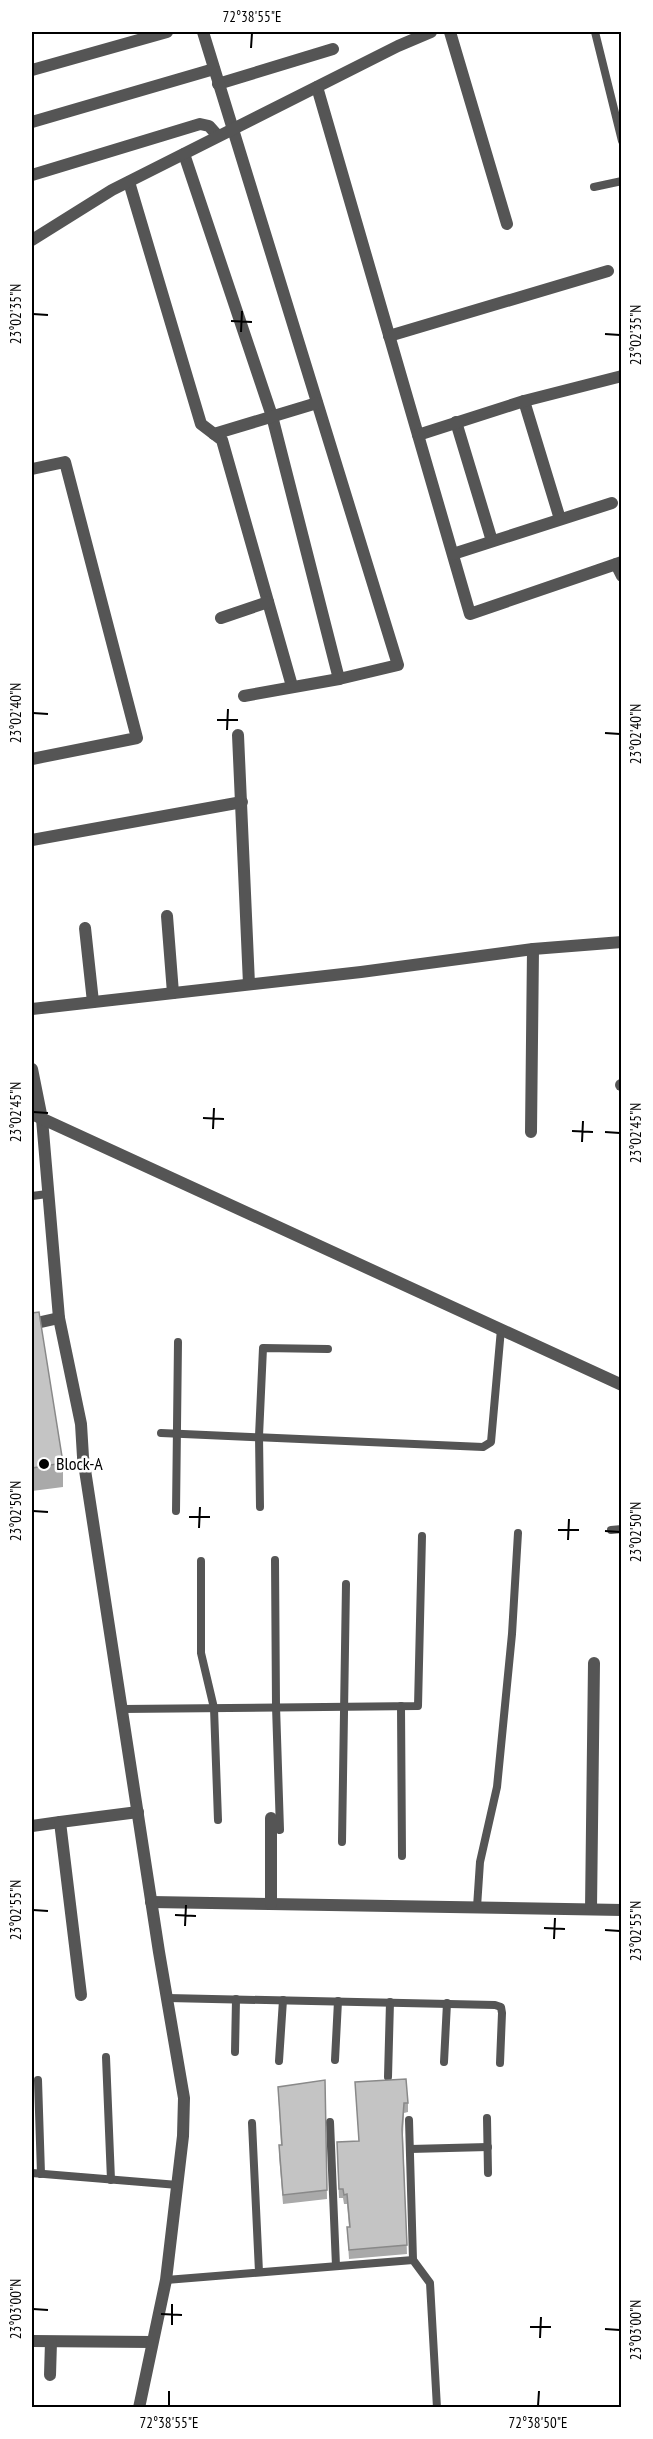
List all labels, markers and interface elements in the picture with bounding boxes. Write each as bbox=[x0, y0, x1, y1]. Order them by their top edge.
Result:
text: 72°38'55"E bbox=[222, 7, 282, 26]
text: 23°02'35"N bbox=[6, 284, 25, 344]
text: 23°02'35"N bbox=[626, 305, 645, 365]
text: 23°02'40"N bbox=[6, 683, 25, 743]
text: 23°02'40"N bbox=[626, 704, 645, 764]
text: 23°02'45"N bbox=[6, 1082, 25, 1142]
text: 23°02'45"N bbox=[626, 1103, 645, 1163]
place label: Block-A bbox=[56, 1452, 103, 1475]
marker: Block-A bbox=[37, 1457, 51, 1471]
text: 23°02'50"N bbox=[6, 1481, 25, 1541]
text: 23°02'50"N bbox=[626, 1502, 645, 1562]
text: 23°02'55"N bbox=[6, 1880, 25, 1940]
text: 23°02'55"N bbox=[626, 1901, 645, 1961]
text: 23°03'00"N bbox=[6, 2279, 25, 2339]
text: 23°03'00"N bbox=[626, 2300, 645, 2360]
text: 72°38'55"E bbox=[139, 2413, 199, 2432]
text: 72°38'50"E bbox=[508, 2413, 568, 2432]

